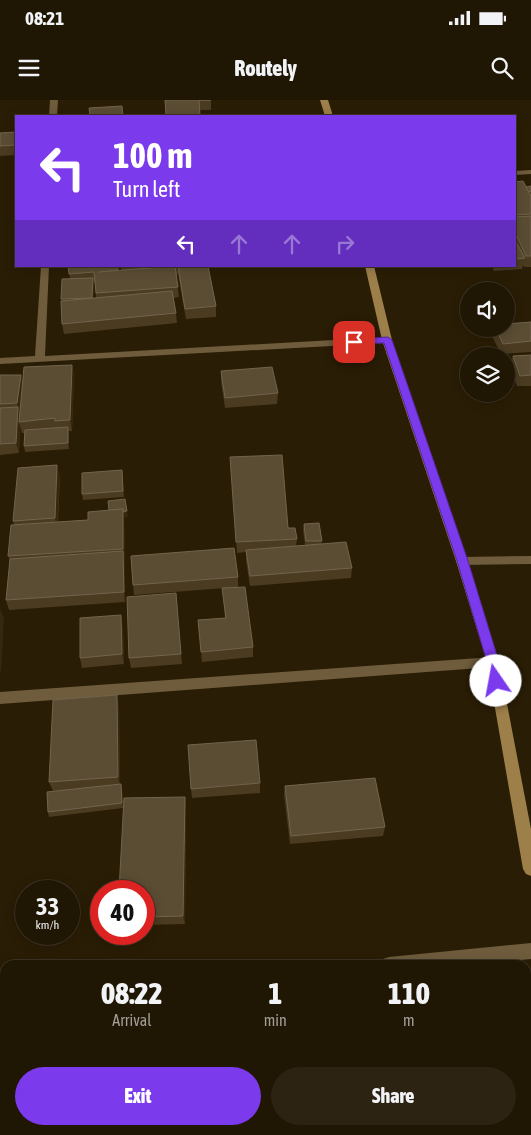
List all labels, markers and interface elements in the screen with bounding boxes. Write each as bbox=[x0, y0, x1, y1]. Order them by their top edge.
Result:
text: 08:21 bbox=[25, 7, 64, 29]
icon: menu bbox=[15, 54, 43, 82]
icon: search bbox=[488, 54, 516, 82]
text: Routely bbox=[234, 55, 297, 81]
icon: left bbox=[30, 135, 95, 200]
text: 100 m bbox=[113, 135, 192, 175]
text: Turn left bbox=[113, 176, 180, 202]
icon: left bbox=[172, 230, 200, 258]
icon: ahead bbox=[225, 230, 253, 258]
icon: ahead bbox=[278, 230, 306, 258]
icon: right bbox=[331, 230, 359, 258]
map controls bbox=[460, 282, 515, 402]
button: sound bbox=[460, 282, 515, 337]
pin bbox=[333, 321, 375, 363]
icon: arrive bbox=[340, 328, 368, 356]
button: layers bbox=[460, 347, 515, 402]
position arrow bbox=[469, 654, 521, 706]
speed limit sign: 40 bbox=[90, 880, 155, 945]
text: 33 bbox=[36, 892, 59, 920]
text: km/h bbox=[36, 918, 59, 932]
text: 08:22 bbox=[101, 976, 163, 1010]
text: 1 bbox=[268, 976, 282, 1010]
text: 110 bbox=[388, 976, 430, 1010]
text: Arrival bbox=[112, 1011, 151, 1029]
text: min bbox=[264, 1011, 287, 1029]
text: m bbox=[403, 1011, 415, 1029]
button: Exit bbox=[15, 1067, 261, 1125]
button: Share bbox=[271, 1067, 516, 1125]

